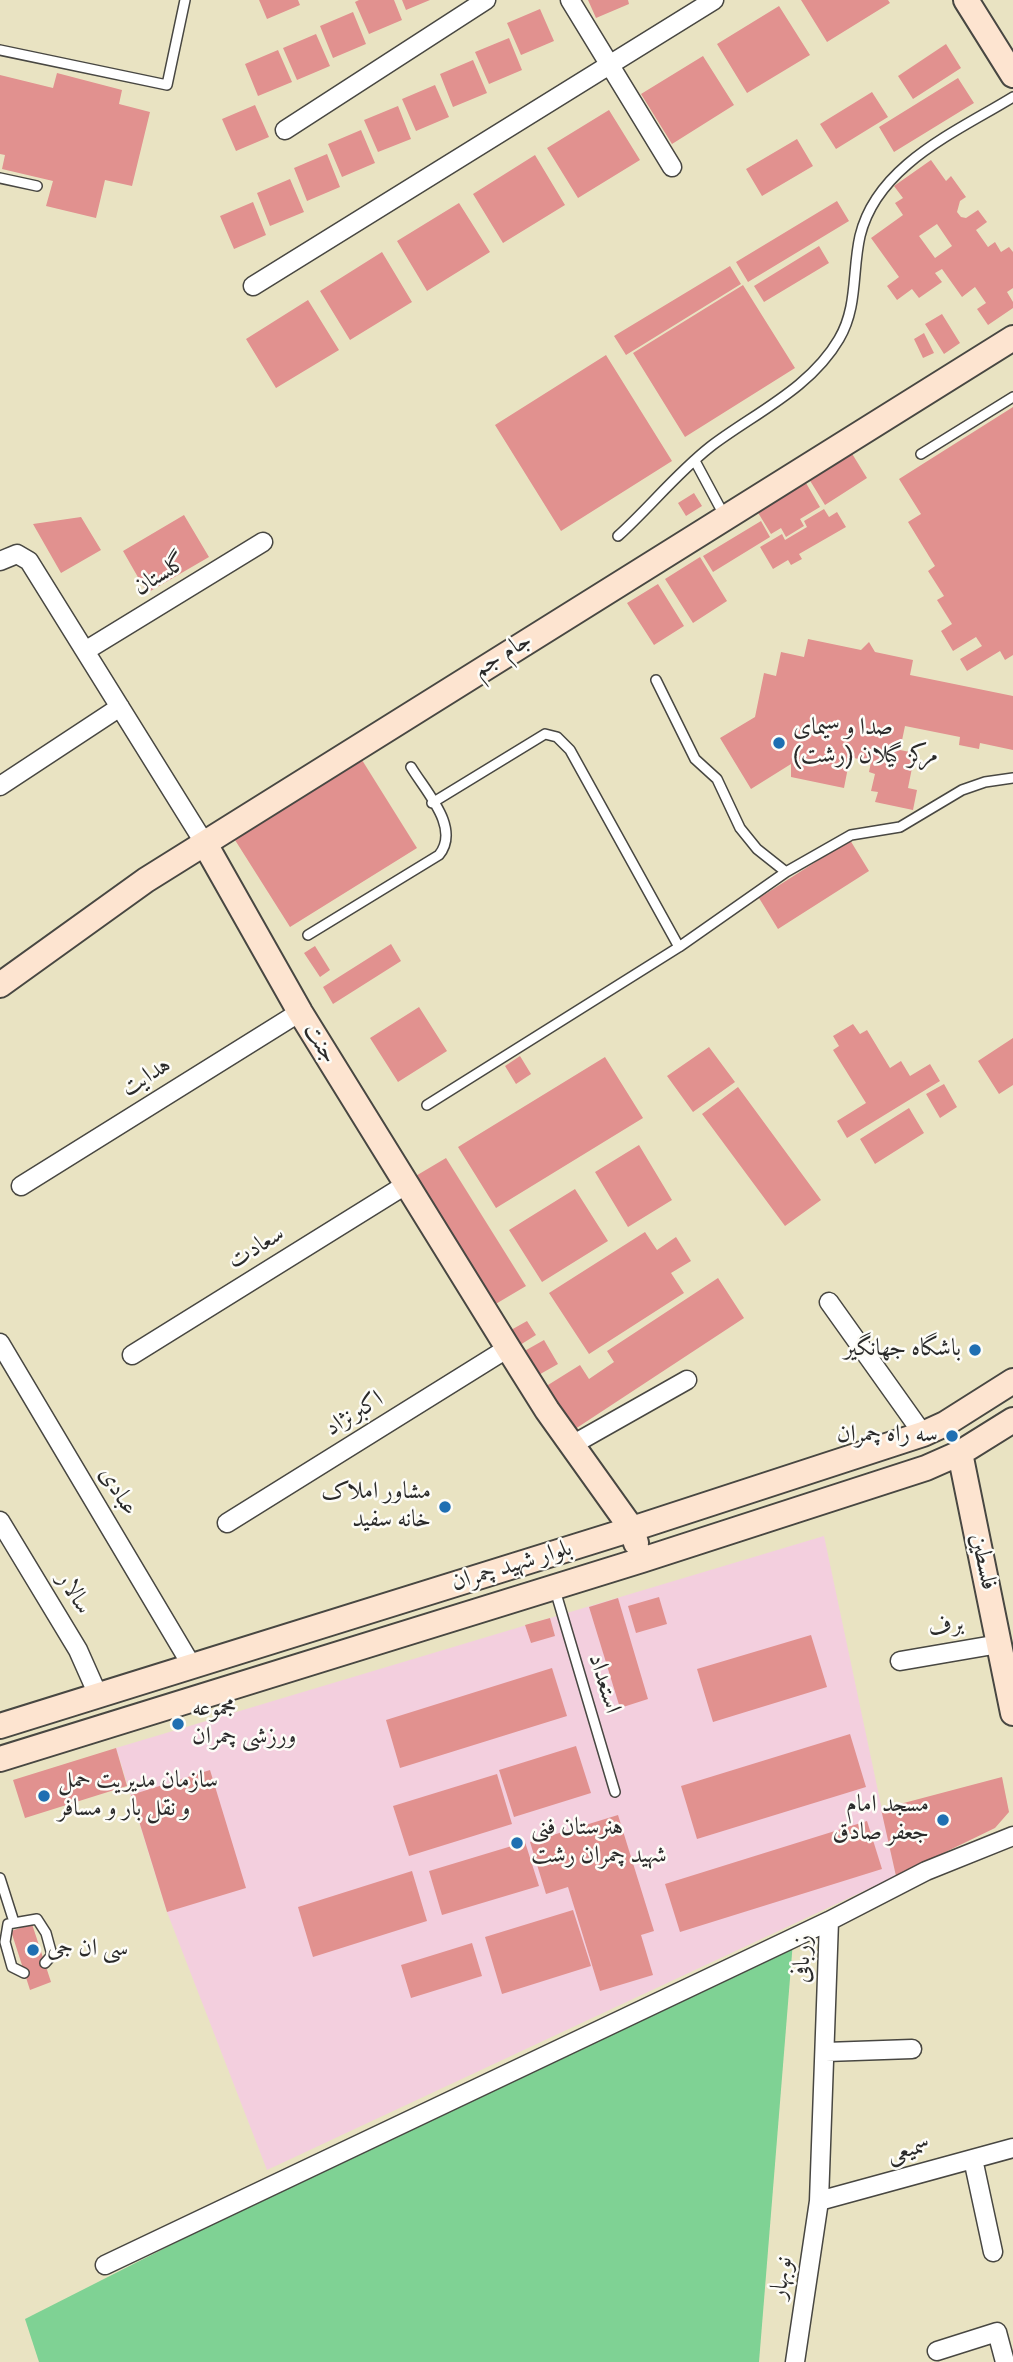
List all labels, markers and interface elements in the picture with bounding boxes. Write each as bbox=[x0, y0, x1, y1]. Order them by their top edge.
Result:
street label: گلستان bbox=[129, 549, 193, 603]
street label: جام جم bbox=[468, 627, 538, 685]
place label: صدا و سیمای مرکز گیلان (رشت) bbox=[793, 715, 938, 771]
marker: صدا و سیمای مرکز گیلان (رشت) bbox=[771, 735, 787, 751]
street label: جنت bbox=[295, 1018, 343, 1070]
street label: هدایت bbox=[117, 1052, 177, 1104]
street label: سعادت bbox=[224, 1221, 290, 1277]
place label: باشگاه جهانگیر bbox=[844, 1336, 961, 1364]
marker: باشگاه جهانگیر bbox=[967, 1342, 983, 1358]
street label: اکبرنژاد bbox=[321, 1386, 389, 1444]
place label: سه راه چمران bbox=[837, 1422, 938, 1450]
marker: سه راه چمران bbox=[944, 1428, 960, 1444]
street label: عبادی bbox=[91, 1462, 143, 1522]
place label: مشاور املاک خانه سفید bbox=[321, 1479, 431, 1535]
marker: مشاور املاک خانه سفید bbox=[437, 1499, 453, 1515]
street label: فلسطین bbox=[962, 1531, 1002, 1593]
street label: بلوار شهید چمران bbox=[448, 1535, 576, 1599]
street label: سالار bbox=[49, 1568, 97, 1620]
street label: برف bbox=[926, 1611, 966, 1645]
street label: استعداد bbox=[580, 1651, 626, 1717]
place label: مجموعه ورزشی چمران bbox=[192, 1696, 296, 1752]
marker: مجموعه ورزشی چمران bbox=[170, 1716, 186, 1732]
place label: سازمان مدیریت حمل و نقل بار و مسافر bbox=[58, 1768, 218, 1824]
marker: سازمان مدیریت حمل و نقل بار و مسافر bbox=[36, 1788, 52, 1804]
place label: مسجد امام جعفر صادق bbox=[833, 1792, 929, 1848]
marker: مسجد امام جعفر صادق bbox=[935, 1812, 951, 1828]
place label: هنرستان فنی شهید چمران رشت bbox=[531, 1815, 667, 1871]
marker: هنرستان فنی شهید چمران رشت bbox=[509, 1835, 525, 1851]
street label: زربافی bbox=[789, 1934, 819, 1984]
place label: سی ان جی bbox=[47, 1936, 128, 1964]
marker: سی ان جی bbox=[25, 1942, 41, 1958]
street label: سمیعی bbox=[884, 2131, 934, 2171]
street label: نوبهار bbox=[765, 2255, 801, 2301]

